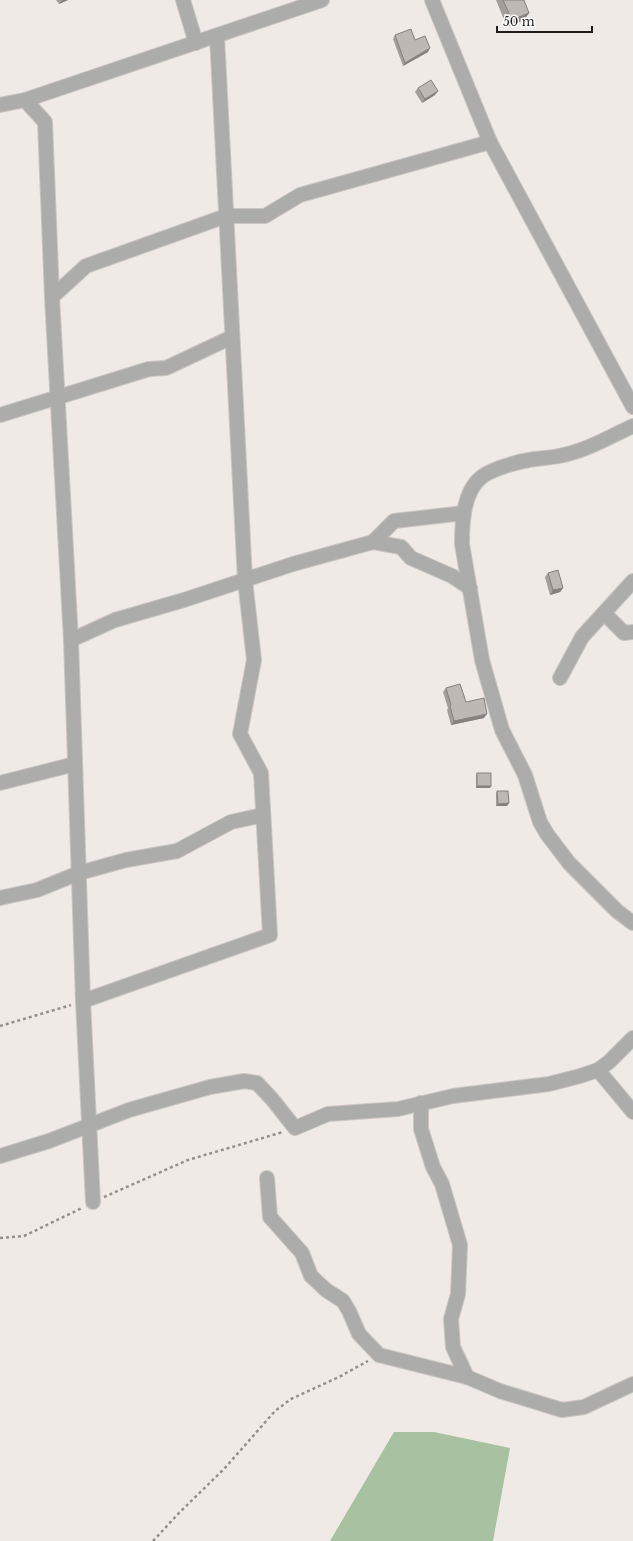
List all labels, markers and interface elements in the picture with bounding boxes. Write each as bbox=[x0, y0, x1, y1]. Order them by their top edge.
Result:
scale bar bbox=[497, 8, 592, 34]
text: 50 m bbox=[503, 14, 535, 29]

